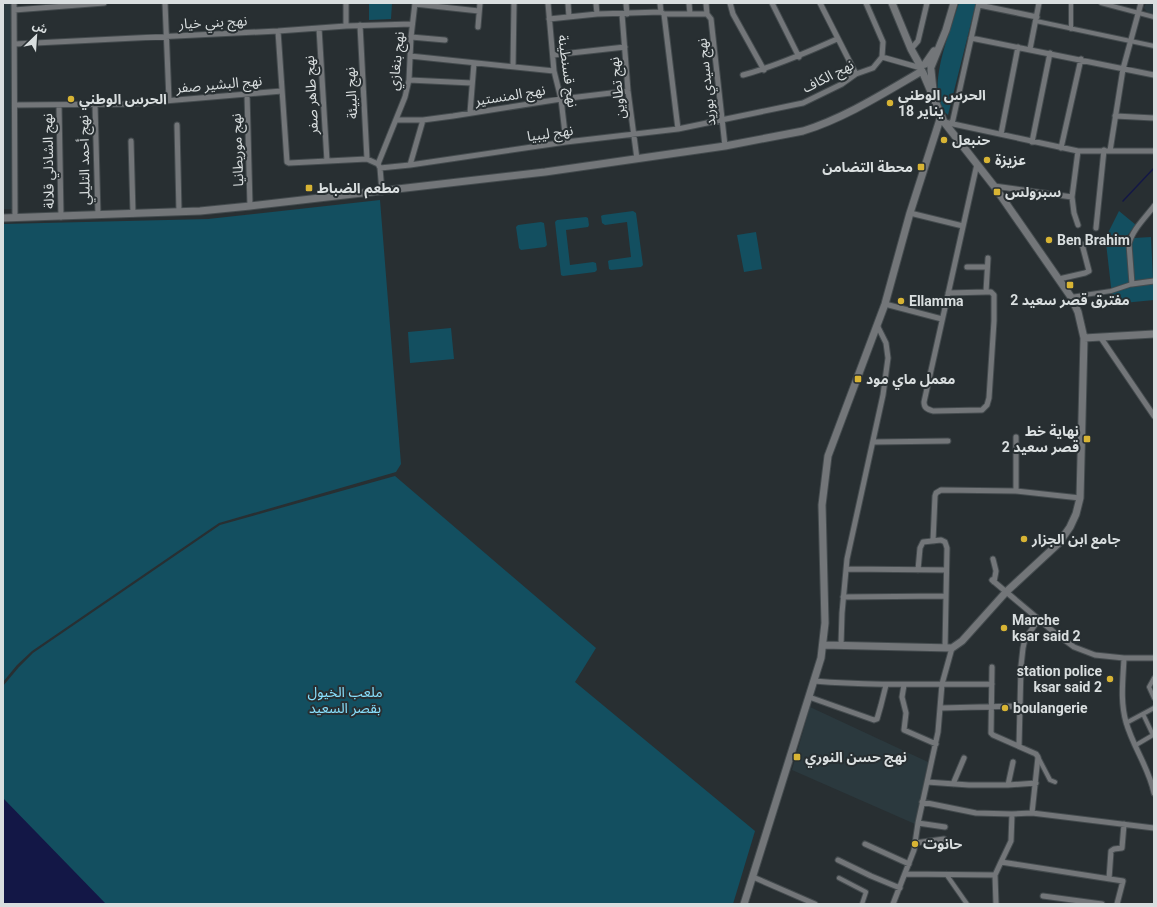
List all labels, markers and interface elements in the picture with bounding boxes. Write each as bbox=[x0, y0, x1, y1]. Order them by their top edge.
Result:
street label: نهج بني خيار bbox=[177, 12, 248, 35]
north arrow bbox=[16, 16, 56, 56]
text: ش bbox=[30, 18, 50, 36]
street label: نهج بنغازي bbox=[385, 31, 410, 92]
street label: نهج قسنطينة bbox=[552, 34, 581, 109]
street label: نهج سيدي بوزيد bbox=[693, 37, 722, 127]
street label: نهج طاهر صفر bbox=[301, 55, 324, 136]
street label: نهج تطاوين bbox=[606, 56, 631, 120]
street label: نهج الكاف bbox=[800, 56, 858, 98]
street label: نهج البيئة bbox=[342, 66, 363, 119]
street label: نهج البشير صفر bbox=[174, 72, 263, 99]
street label: نهج المنستير bbox=[473, 81, 547, 112]
place label: الحرس الوطني 18 يناير bbox=[898, 87, 986, 120]
place label: الحرس الوطني bbox=[79, 91, 167, 110]
marker: الحرس الوطني bbox=[66, 94, 76, 104]
marker: الحرس الوطني 18 يناير bbox=[885, 98, 895, 108]
street label: نهج الشاذلي قلالة bbox=[39, 113, 60, 209]
street label: نهج موريطانيا bbox=[228, 113, 249, 187]
street label: نهج أحمد التليلي bbox=[74, 115, 96, 205]
street label: نهج ليبيا bbox=[526, 122, 575, 147]
place label: حنبعل bbox=[952, 132, 991, 148]
marker: حنبعل bbox=[939, 135, 949, 145]
place label: عزيزة bbox=[995, 152, 1026, 169]
marker: عزيزة bbox=[982, 155, 992, 165]
place label: محطة التضامن bbox=[822, 159, 913, 175]
marker: محطة التضامن bbox=[916, 162, 926, 172]
place label: مطعم الضباط bbox=[317, 180, 400, 199]
marker: مطعم الضباط bbox=[304, 183, 314, 193]
place label: سبرولس bbox=[1005, 184, 1061, 201]
marker: سبرولس bbox=[992, 187, 1002, 197]
place label: Ben Brahim bbox=[1057, 232, 1130, 248]
marker: Ben Brahim bbox=[1044, 235, 1054, 245]
marker: مفترق قصر سعيد 2 bbox=[1065, 280, 1075, 290]
place label: مفترق قصر سعيد 2 bbox=[1010, 292, 1130, 309]
place label: Ellamma bbox=[909, 293, 964, 309]
marker: Ellamma bbox=[896, 296, 906, 306]
place label: معمل ماي مود bbox=[866, 371, 955, 390]
marker: معمل ماي مود bbox=[853, 374, 863, 384]
place label: نهاية خط قصر سعيد 2 bbox=[1002, 423, 1079, 456]
marker: نهاية خط قصر سعيد 2 bbox=[1082, 434, 1092, 444]
place label: جامع ابن الجزار bbox=[1031, 531, 1121, 549]
marker: جامع ابن الجزار bbox=[1019, 534, 1029, 544]
place label: Marche ksar said 2 bbox=[1012, 612, 1081, 644]
marker: Marche ksar said 2 bbox=[999, 623, 1009, 633]
place label: station police ksar said 2 bbox=[1017, 663, 1102, 695]
marker: station police ksar said 2 bbox=[1105, 674, 1115, 684]
park label: ملعب الخيول بقصر السعيد bbox=[307, 684, 383, 717]
place label: boulangerie bbox=[1013, 700, 1088, 716]
marker: boulangerie bbox=[1000, 703, 1010, 713]
place label: نهج حسن النوري bbox=[805, 749, 907, 768]
marker: نهج حسن النوري bbox=[792, 752, 802, 762]
place label: حانوت bbox=[923, 836, 963, 852]
marker: حانوت bbox=[910, 839, 920, 849]

